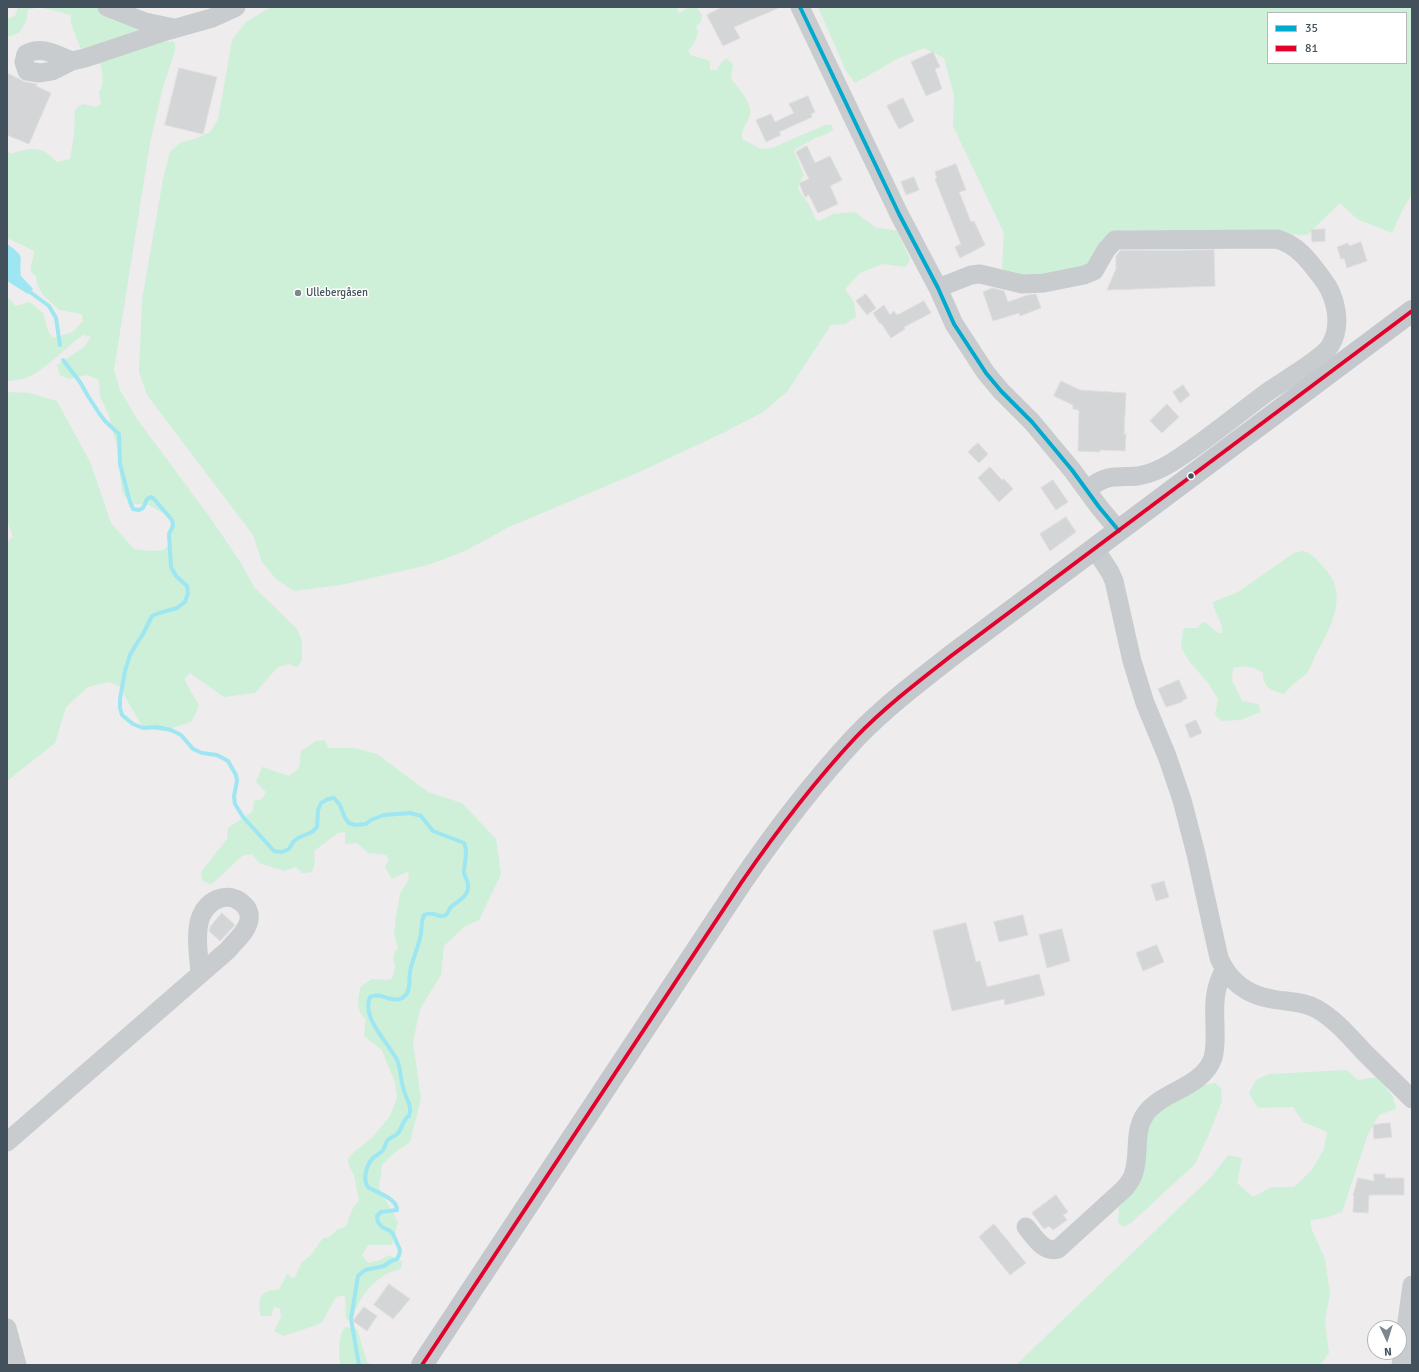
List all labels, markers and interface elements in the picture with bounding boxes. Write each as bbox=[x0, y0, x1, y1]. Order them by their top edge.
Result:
legend bbox=[1267, 12, 1407, 64]
text: 35 bbox=[1305, 21, 1318, 36]
text: 81 bbox=[1305, 41, 1318, 56]
place label: Ullebergåsen bbox=[306, 286, 368, 300]
marker: Ullebergåsen bbox=[293, 288, 303, 298]
unlabelled marker bbox=[1186, 471, 1196, 481]
north arrow bbox=[1367, 1320, 1407, 1360]
text: N bbox=[1384, 1345, 1392, 1358]

